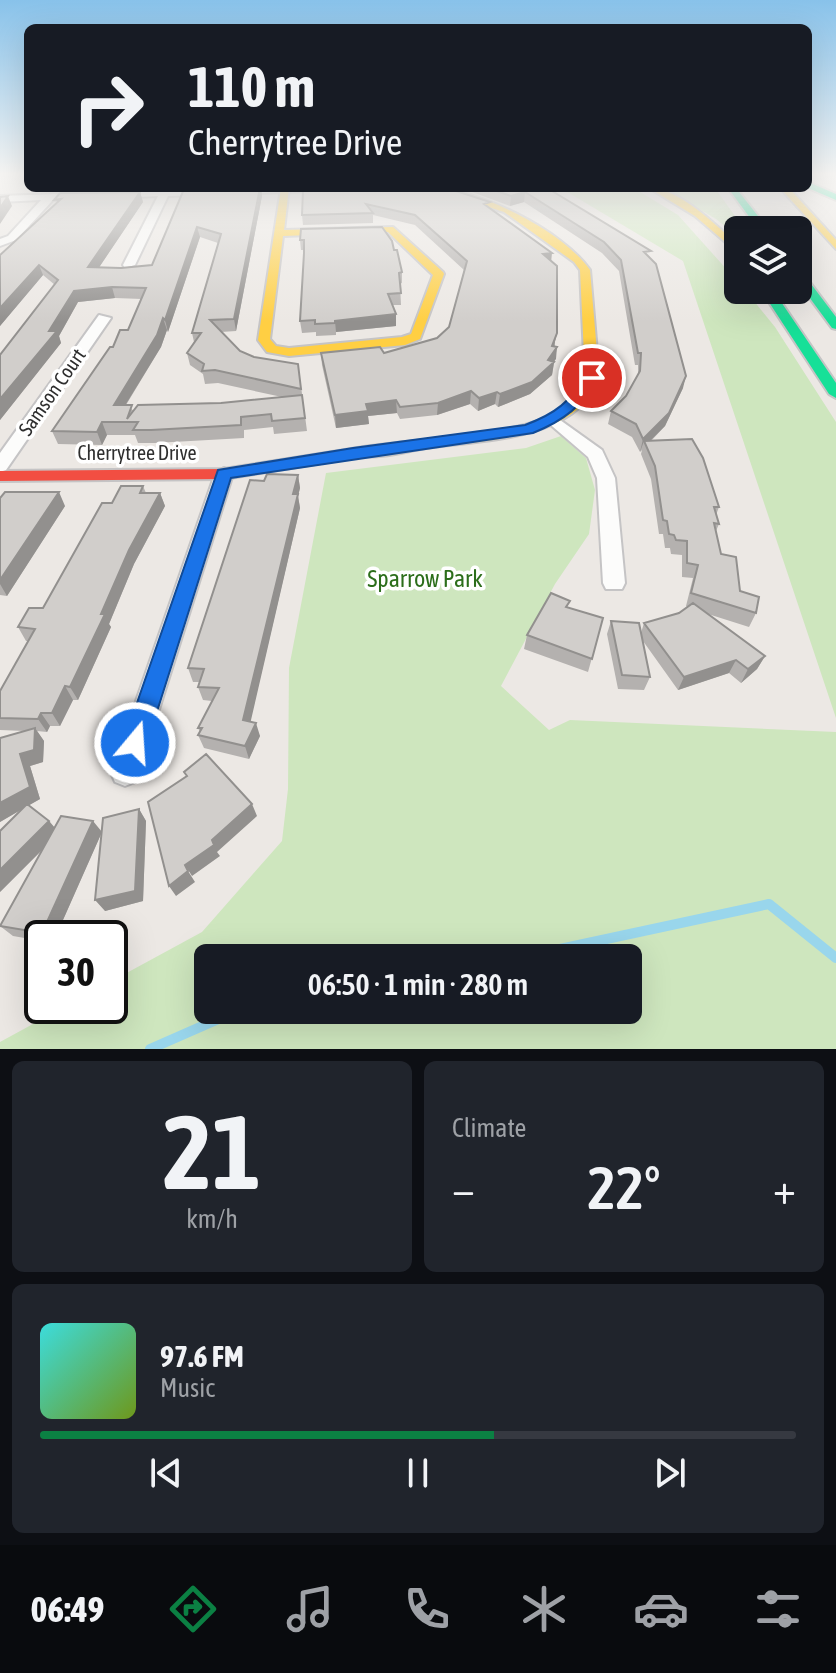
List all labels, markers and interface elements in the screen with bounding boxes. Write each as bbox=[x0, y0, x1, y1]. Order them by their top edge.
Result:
text: 110 m bbox=[188, 55, 315, 119]
icon: right bbox=[56, 56, 160, 160]
text: Cherrytree Drive bbox=[188, 121, 402, 163]
map controls bbox=[724, 216, 812, 304]
button: layers bbox=[724, 216, 812, 304]
street label: Samson Court bbox=[13, 344, 90, 439]
pin bbox=[558, 344, 626, 412]
icon: arrive bbox=[570, 356, 614, 400]
street label: Cherrytree Drive bbox=[77, 441, 197, 464]
park label: Sparrow Park bbox=[367, 565, 483, 592]
position arrow bbox=[93, 701, 177, 785]
speed limit sign: 30 bbox=[24, 920, 128, 1024]
text: 06:50 · 1 min · 280 m bbox=[308, 967, 528, 1001]
text: 21 bbox=[163, 1092, 261, 1211]
text: Climate bbox=[452, 1113, 526, 1143]
text: 22° bbox=[588, 1153, 660, 1222]
text: − bbox=[452, 1163, 475, 1213]
text: + bbox=[773, 1163, 796, 1213]
text: km/h bbox=[186, 1204, 238, 1234]
text: 97.6 FM bbox=[160, 1339, 244, 1373]
text: Music bbox=[160, 1373, 215, 1403]
icon: previous bbox=[144, 1451, 188, 1495]
icon: pause bbox=[396, 1451, 440, 1495]
icon: next bbox=[648, 1451, 692, 1495]
icon: directions bbox=[165, 1581, 221, 1637]
icon: music bbox=[282, 1581, 338, 1637]
icon: phone bbox=[399, 1581, 455, 1637]
icon: climate bbox=[516, 1581, 572, 1637]
icon: car bbox=[633, 1581, 689, 1637]
icon: filters bbox=[750, 1581, 806, 1637]
text: 06:49 bbox=[30, 1588, 105, 1630]

